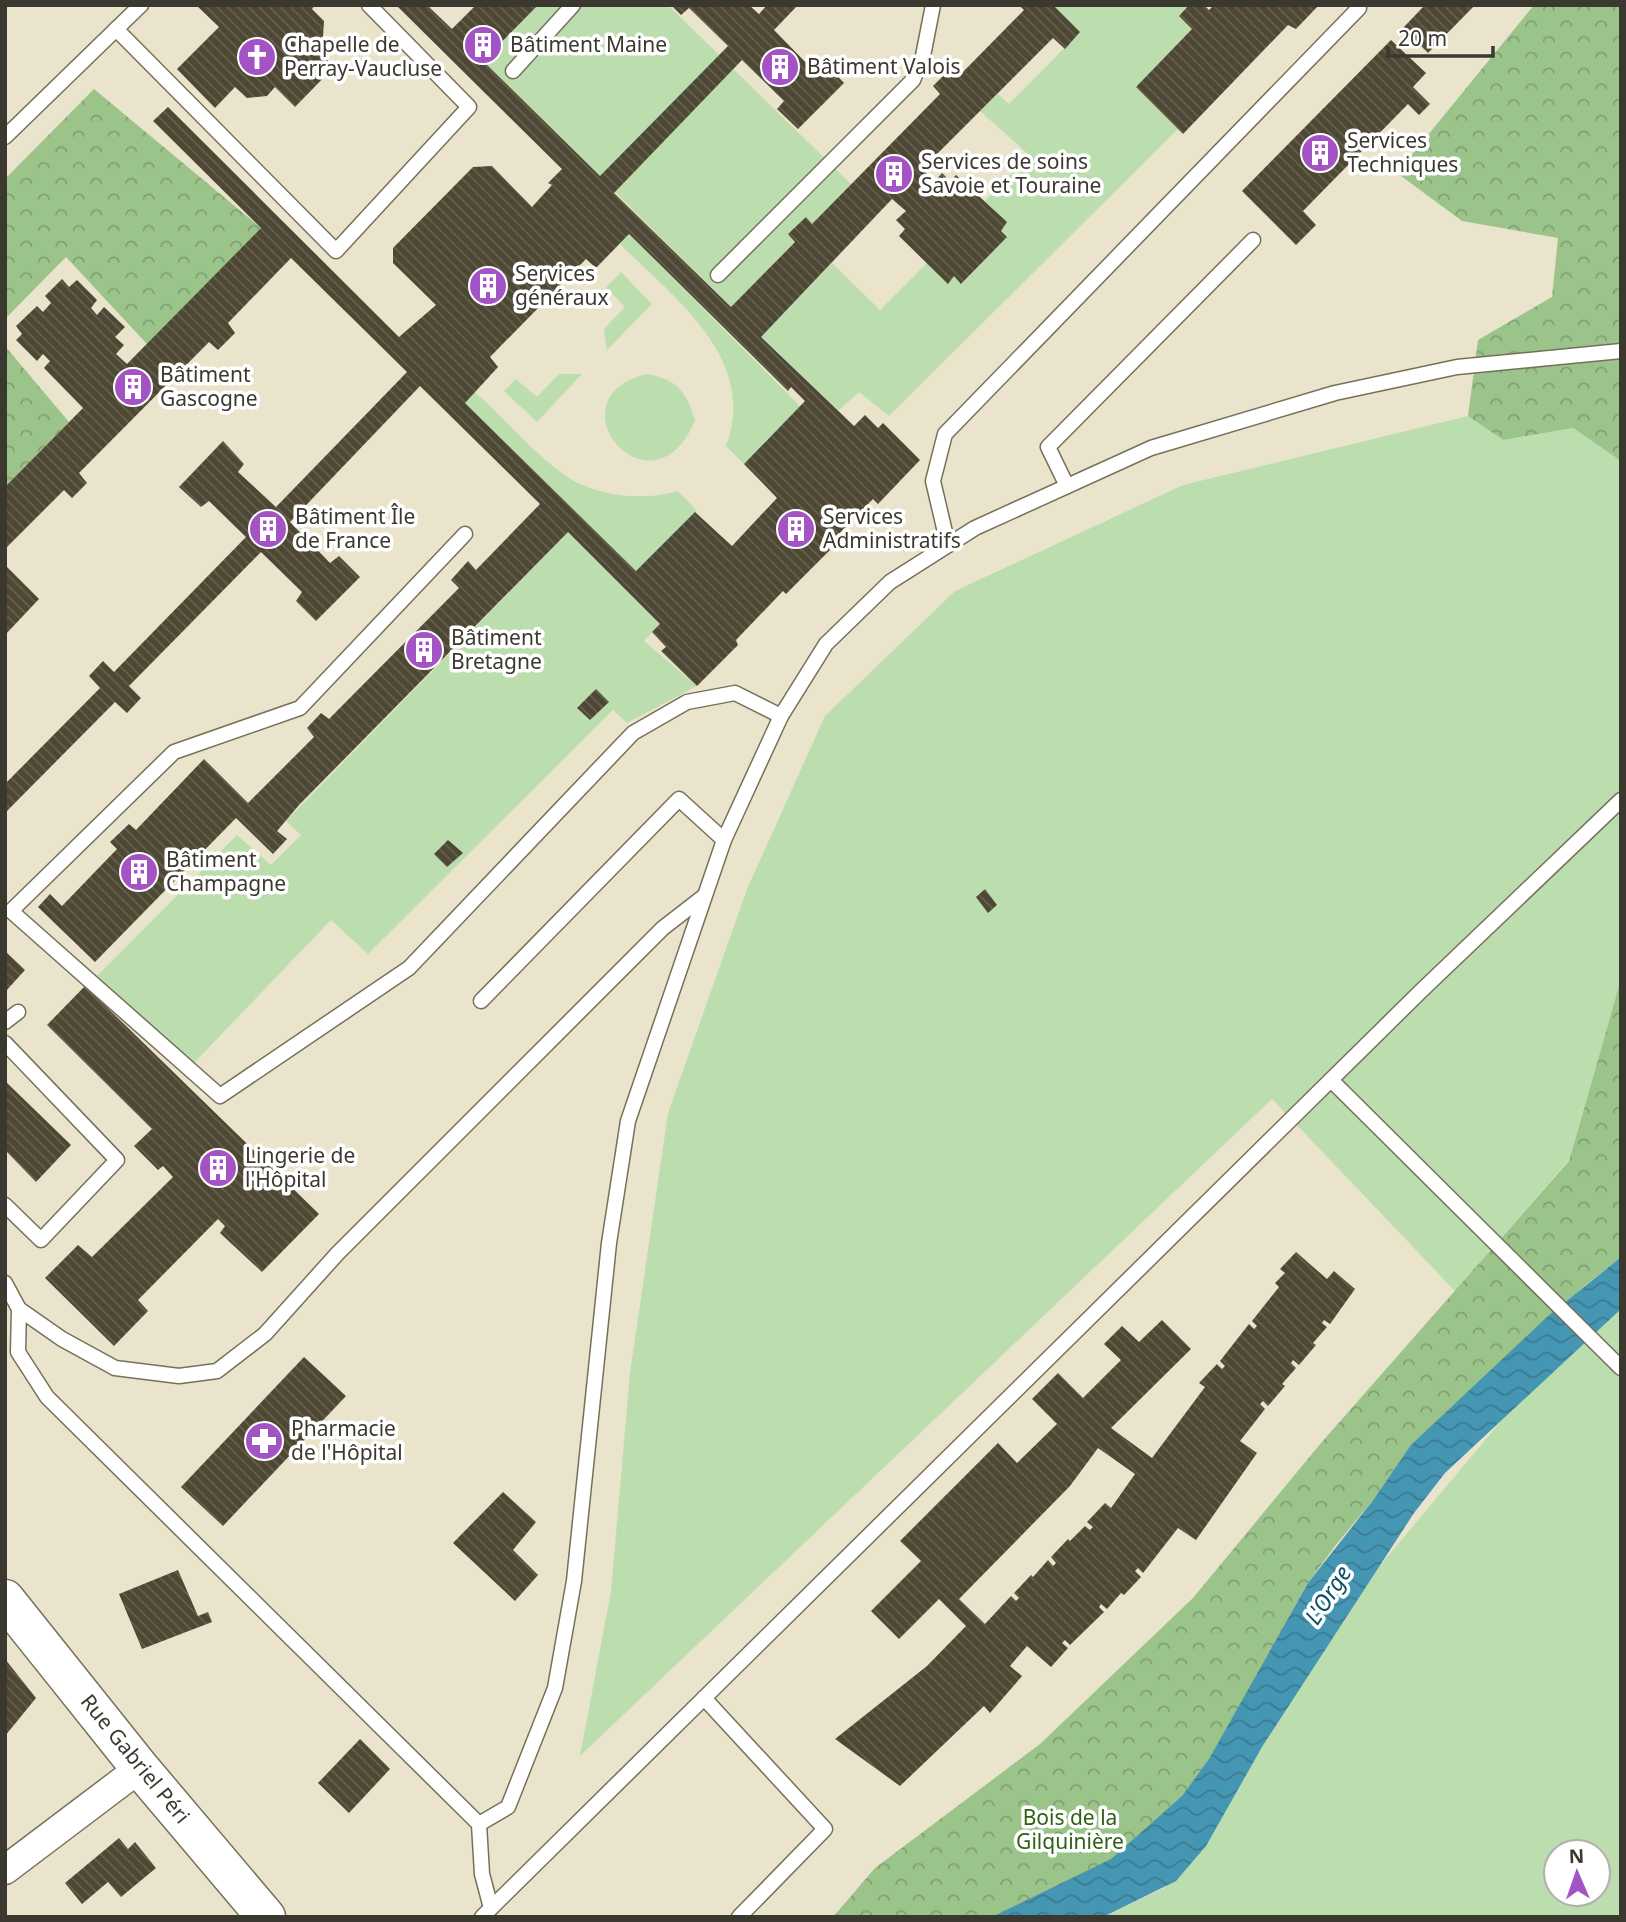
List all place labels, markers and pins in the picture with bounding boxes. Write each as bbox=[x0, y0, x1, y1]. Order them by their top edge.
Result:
building icon: Bâtiment Maine bbox=[462, 24, 504, 66]
place label: Chapelle de Perray-Vaucluse bbox=[284, 30, 442, 82]
place label: Bâtiment Maine bbox=[510, 30, 667, 58]
church icon: Chapelle de Perray-Vaucluse bbox=[236, 36, 278, 78]
building icon: Bâtiment Valois bbox=[759, 46, 801, 88]
place label: Bâtiment Valois bbox=[807, 52, 961, 80]
place label: Services Techniques bbox=[1347, 126, 1458, 178]
building icon: Services Techniques bbox=[1299, 132, 1341, 174]
place label: Services de soins Savoie et Touraine bbox=[921, 147, 1101, 199]
building icon: Services de soins Savoie et Touraine bbox=[873, 153, 915, 195]
place label: Services généraux bbox=[515, 259, 609, 311]
building icon: Services généraux bbox=[467, 265, 509, 307]
place label: Bâtiment Gascogne bbox=[160, 360, 258, 412]
building icon: Bâtiment Gascogne bbox=[112, 366, 154, 408]
place label: Bâtiment Île de France bbox=[295, 502, 415, 554]
place label: Services Administratifs bbox=[823, 502, 961, 554]
building icon: Bâtiment Île de France bbox=[247, 508, 289, 550]
building icon: Services Administratifs bbox=[775, 508, 817, 550]
place label: Bâtiment Bretagne bbox=[451, 623, 542, 675]
building icon: Bâtiment Bretagne bbox=[403, 629, 445, 671]
place label: Bâtiment Champagne bbox=[166, 845, 286, 897]
building icon: Bâtiment Champagne bbox=[118, 851, 160, 893]
place label: Lingerie de l'Hôpital bbox=[245, 1141, 355, 1193]
building icon: Lingerie de l'Hôpital bbox=[197, 1147, 239, 1189]
place label: Pharmacie de l'Hôpital bbox=[291, 1414, 403, 1466]
pharmacy icon: Pharmacie de l'Hôpital bbox=[243, 1420, 285, 1462]

